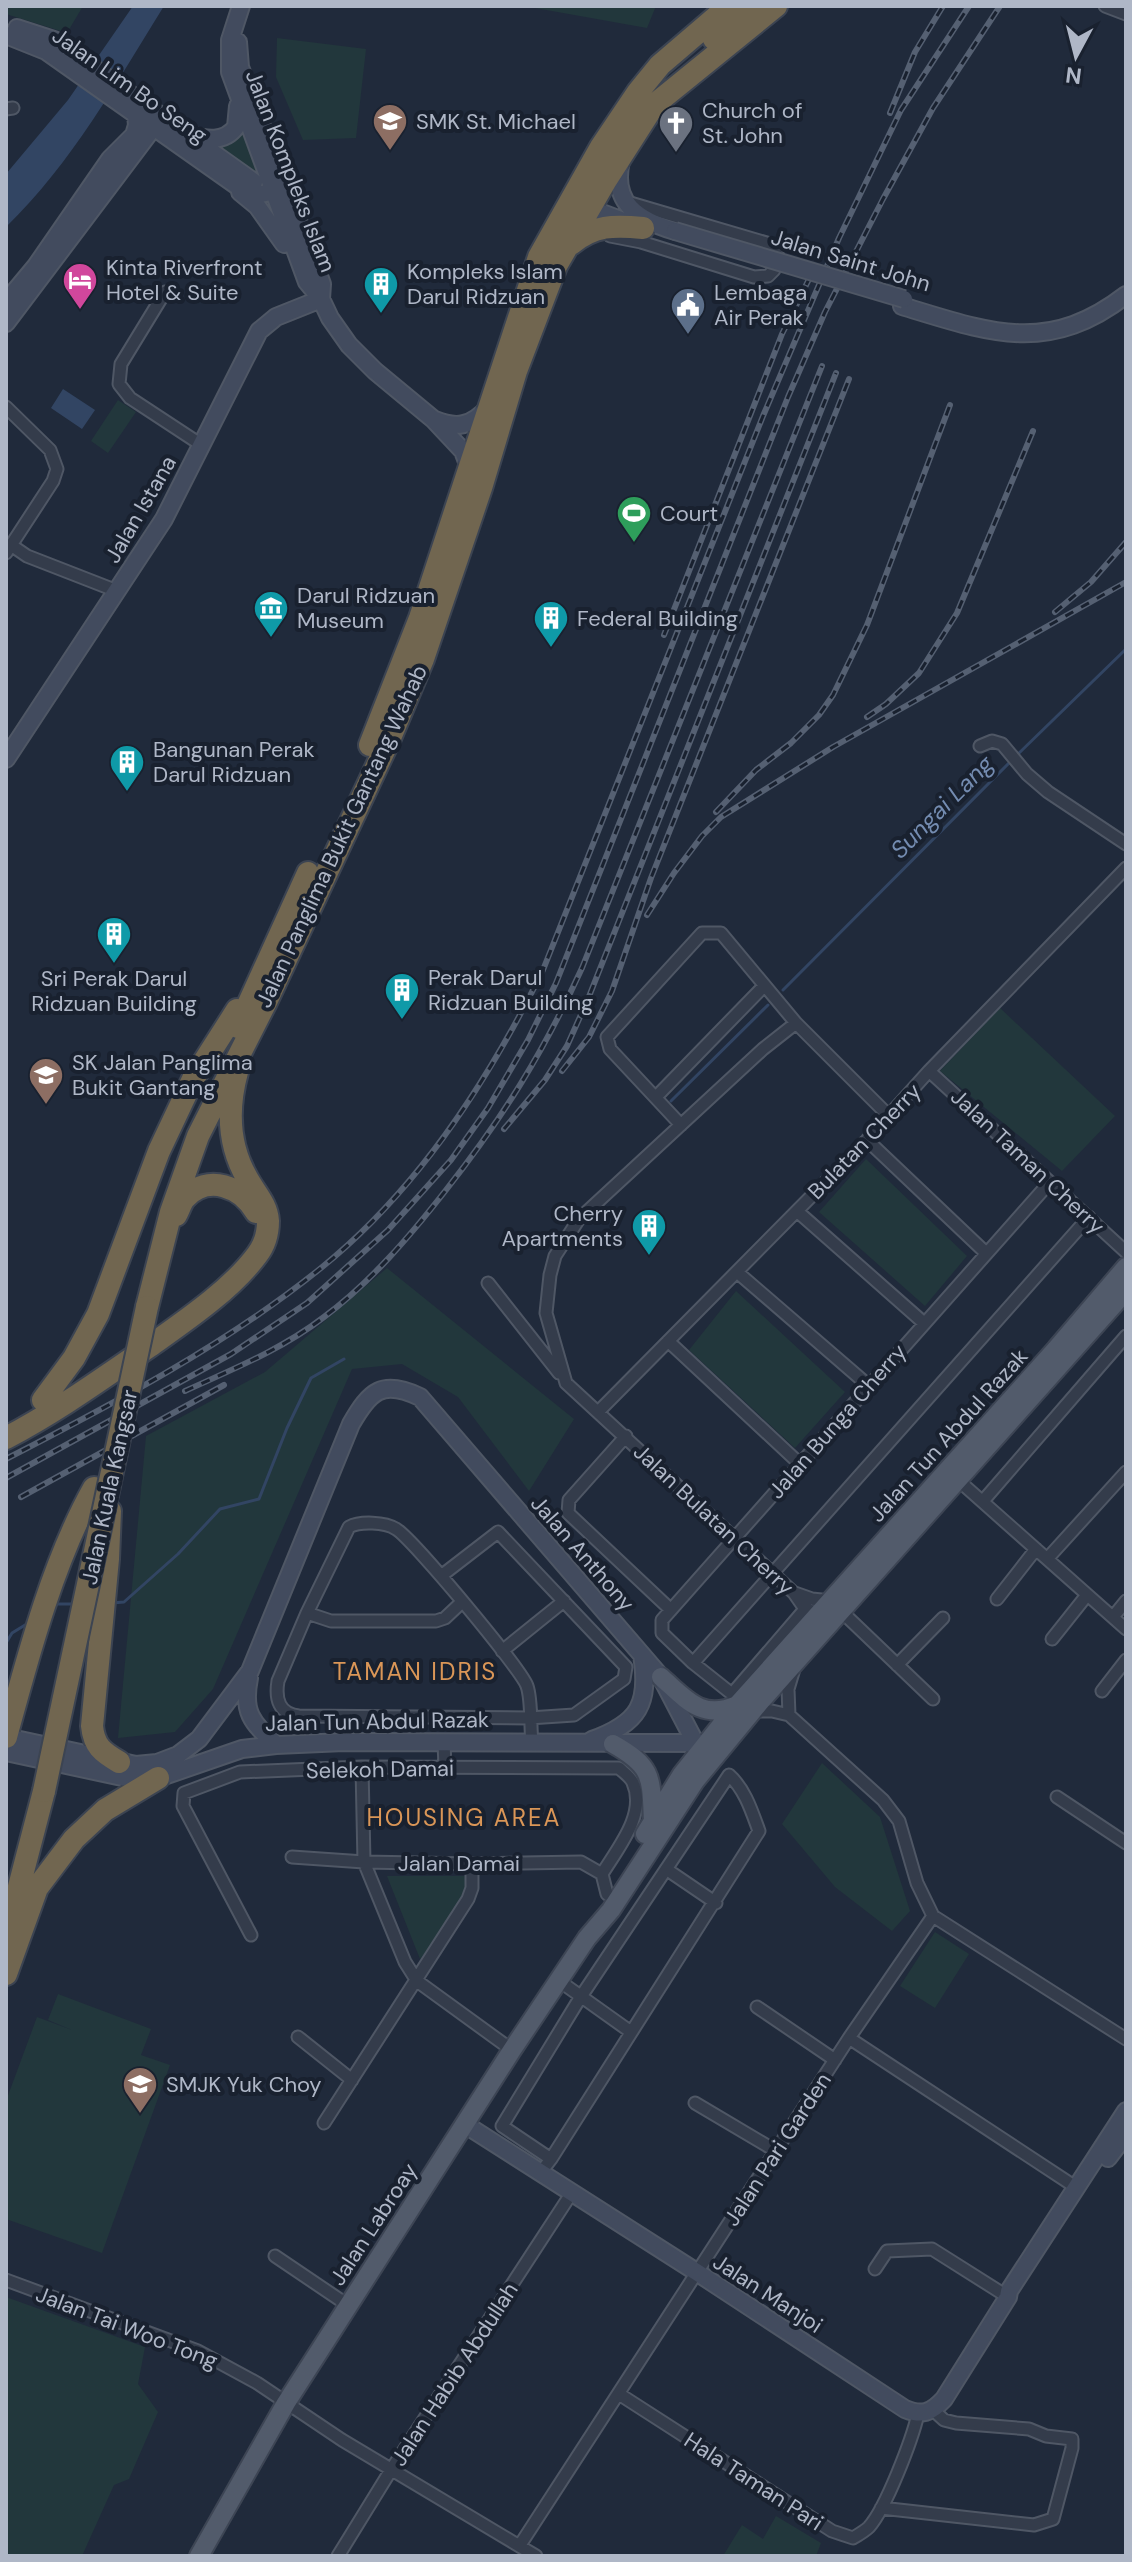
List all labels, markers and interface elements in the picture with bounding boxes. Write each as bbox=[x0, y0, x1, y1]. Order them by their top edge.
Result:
north arrow bbox=[1036, 16, 1116, 96]
street label: Jalan Lim Bo Seng bbox=[46, 21, 213, 150]
text: N bbox=[1064, 60, 1083, 91]
street label: Jalan Kompleks Islam bbox=[239, 66, 342, 276]
place label: Church of St. John bbox=[702, 96, 802, 150]
school or university icon: SMK St. Michael bbox=[371, 102, 409, 152]
church icon: Church of St. John bbox=[657, 104, 695, 154]
place label: SMK St. Michael bbox=[416, 107, 576, 136]
street label: Jalan Saint John bbox=[768, 223, 934, 298]
place label: Kinta Riverfront Hotel & Suite bbox=[106, 253, 263, 307]
place label: Kompleks Islam Darul Ridzuan bbox=[407, 257, 563, 311]
hotel icon: Kinta Riverfront Hotel & Suite bbox=[61, 261, 99, 311]
building icon: Kompleks Islam Darul Ridzuan bbox=[362, 265, 400, 315]
place label: Lembaga Air Perak bbox=[714, 278, 807, 332]
public building icon: Lembaga Air Perak bbox=[669, 286, 707, 336]
street label: Jalan Istana bbox=[98, 450, 183, 568]
sports icon: Court bbox=[615, 494, 653, 544]
place label: Court bbox=[660, 499, 718, 528]
place label: Darul Ridzuan Museum bbox=[297, 581, 435, 635]
museum icon: Darul Ridzuan Museum bbox=[252, 589, 290, 639]
building icon: Federal Building bbox=[532, 599, 570, 649]
place label: Federal Building bbox=[577, 604, 738, 633]
street label: Jalan Panglima Bukit Gantang Wahab bbox=[249, 660, 434, 1012]
place label: Bangunan Perak Darul Ridzuan bbox=[153, 735, 315, 789]
building icon: Bangunan Perak Darul Ridzuan bbox=[108, 743, 146, 793]
water label: Sungai Lang bbox=[883, 748, 1000, 865]
building icon: Sri Perak Darul Ridzuan Building bbox=[95, 915, 133, 965]
place label: Perak Darul Ridzuan Building bbox=[428, 963, 593, 1017]
place label: Sri Perak Darul Ridzuan Building bbox=[31, 964, 197, 1018]
building icon: Perak Darul Ridzuan Building bbox=[383, 971, 421, 1021]
place label: SK Jalan Panglima Bukit Gantang bbox=[72, 1048, 253, 1102]
school or university icon: SK Jalan Panglima Bukit Gantang bbox=[27, 1056, 65, 1106]
street label: Bulatan Cherry bbox=[801, 1077, 927, 1206]
street label: Jalan Taman Cherry bbox=[944, 1082, 1111, 1240]
place label: Cherry Apartments bbox=[501, 1199, 623, 1253]
building icon: Cherry Apartments bbox=[630, 1207, 668, 1257]
street label: Jalan Bunga Cherry bbox=[762, 1338, 913, 1505]
street label: Jalan Tun Abdul Razak bbox=[863, 1342, 1034, 1528]
street label: Jalan Kuala Kangsar bbox=[75, 1387, 144, 1587]
street label: Jalan Bulatan Cherry bbox=[627, 1437, 800, 1601]
street label: Jalan Anthony bbox=[524, 1489, 641, 1617]
district label: TAMAN IDRIS bbox=[333, 1656, 497, 1687]
street label: Jalan Tun Abdul Razak bbox=[265, 1705, 489, 1738]
street label: Selekoh Damai bbox=[306, 1754, 454, 1785]
district label: HOUSING AREA bbox=[366, 1802, 562, 1833]
street label: Jalan Damai bbox=[398, 1849, 520, 1878]
school or university icon: SMJK Yuk Choy bbox=[121, 2065, 159, 2115]
street label: Jalan Pari Garden bbox=[717, 2067, 838, 2231]
place label: SMJK Yuk Choy bbox=[166, 2070, 322, 2099]
street label: Jalan Labroay bbox=[323, 2158, 424, 2291]
street label: Jalan Manjoi bbox=[707, 2247, 828, 2340]
street label: Jalan Habib Abdullah bbox=[384, 2277, 525, 2472]
street label: Jalan Tai Woo Tong bbox=[32, 2279, 222, 2376]
street label: Hala Taman Pari bbox=[679, 2426, 829, 2537]

